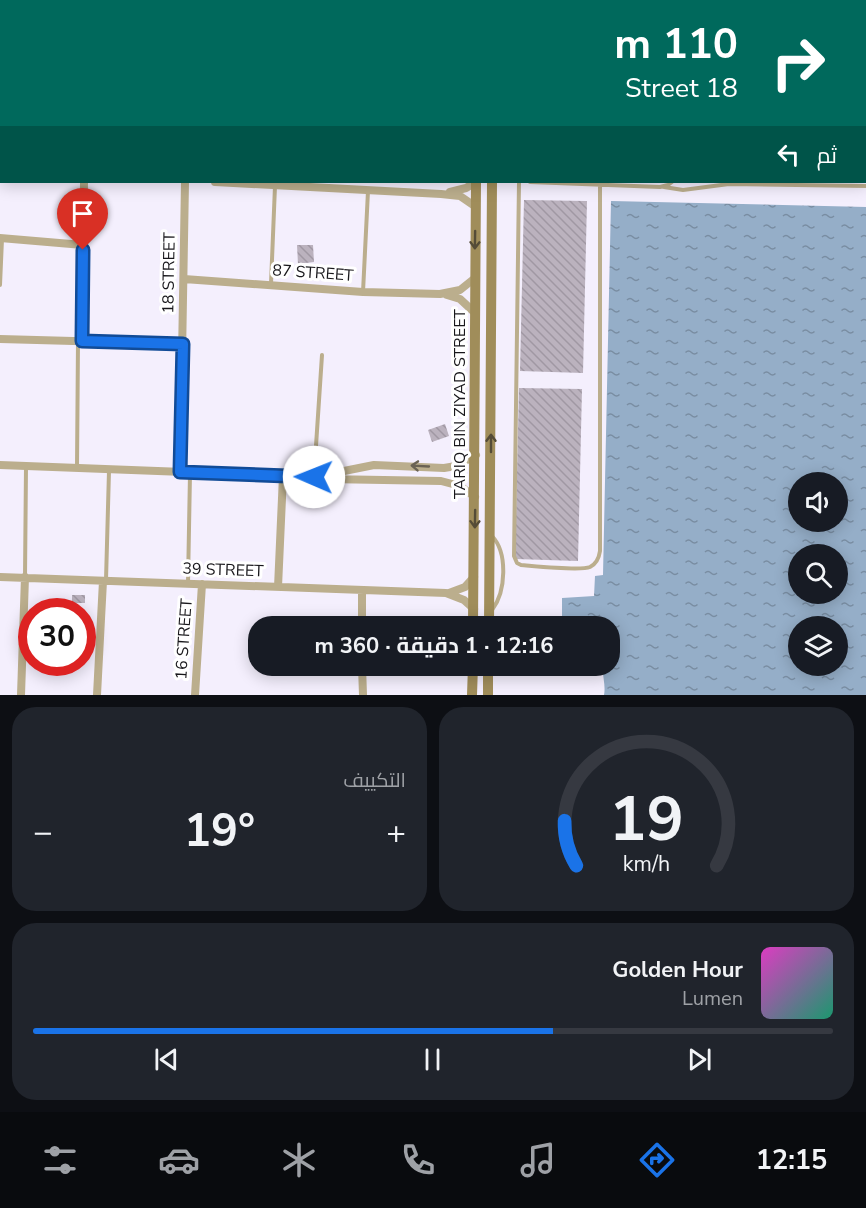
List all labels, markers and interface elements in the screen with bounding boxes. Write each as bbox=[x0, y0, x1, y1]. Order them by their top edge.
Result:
text: 110 m bbox=[614, 16, 738, 73]
icon: right bbox=[759, 24, 837, 102]
text: 18 Street bbox=[625, 70, 738, 107]
icon: left bbox=[772, 138, 805, 171]
text: ثم bbox=[817, 141, 837, 171]
pin bbox=[57, 188, 108, 250]
icon: arrive bbox=[66, 197, 99, 230]
one-way arrow bbox=[470, 229, 481, 249]
street label: 18 STREET bbox=[157, 232, 181, 314]
street label: 87 STREET bbox=[272, 259, 355, 287]
street label: TARIQ BIN ZIYAD STREET bbox=[449, 309, 471, 499]
one-way arrow bbox=[485, 433, 497, 453]
position arrow bbox=[282, 445, 346, 509]
one-way arrow bbox=[410, 461, 430, 472]
map controls bbox=[788, 472, 848, 676]
button: sound bbox=[788, 472, 848, 532]
one-way arrow bbox=[469, 508, 481, 528]
button: search bbox=[788, 544, 848, 604]
street label: 39 STREET bbox=[182, 558, 264, 582]
street label: 16 STREET bbox=[170, 597, 198, 680]
speed limit sign: 30 bbox=[18, 598, 96, 676]
button: layers bbox=[788, 616, 848, 676]
text: 12:16 · 1 دقيقة · 360 m bbox=[314, 631, 554, 661]
text: التكييف bbox=[343, 767, 406, 794]
text: 19 bbox=[609, 777, 684, 862]
text: 19° bbox=[184, 801, 255, 862]
text: − bbox=[33, 810, 53, 855]
text: + bbox=[386, 810, 406, 855]
text: km/h bbox=[623, 849, 670, 879]
text: Golden Hour bbox=[612, 955, 743, 985]
text: Lumen bbox=[682, 985, 743, 1012]
icon: previous bbox=[150, 1043, 183, 1076]
icon: pause bbox=[416, 1043, 449, 1076]
icon: next bbox=[683, 1043, 716, 1076]
icon: filters bbox=[39, 1139, 81, 1181]
icon: car bbox=[158, 1139, 200, 1181]
icon: climate bbox=[278, 1139, 320, 1181]
icon: phone bbox=[397, 1139, 439, 1181]
icon: music bbox=[517, 1139, 559, 1181]
icon: directions bbox=[636, 1139, 678, 1181]
text: 12:15 bbox=[756, 1142, 827, 1179]

